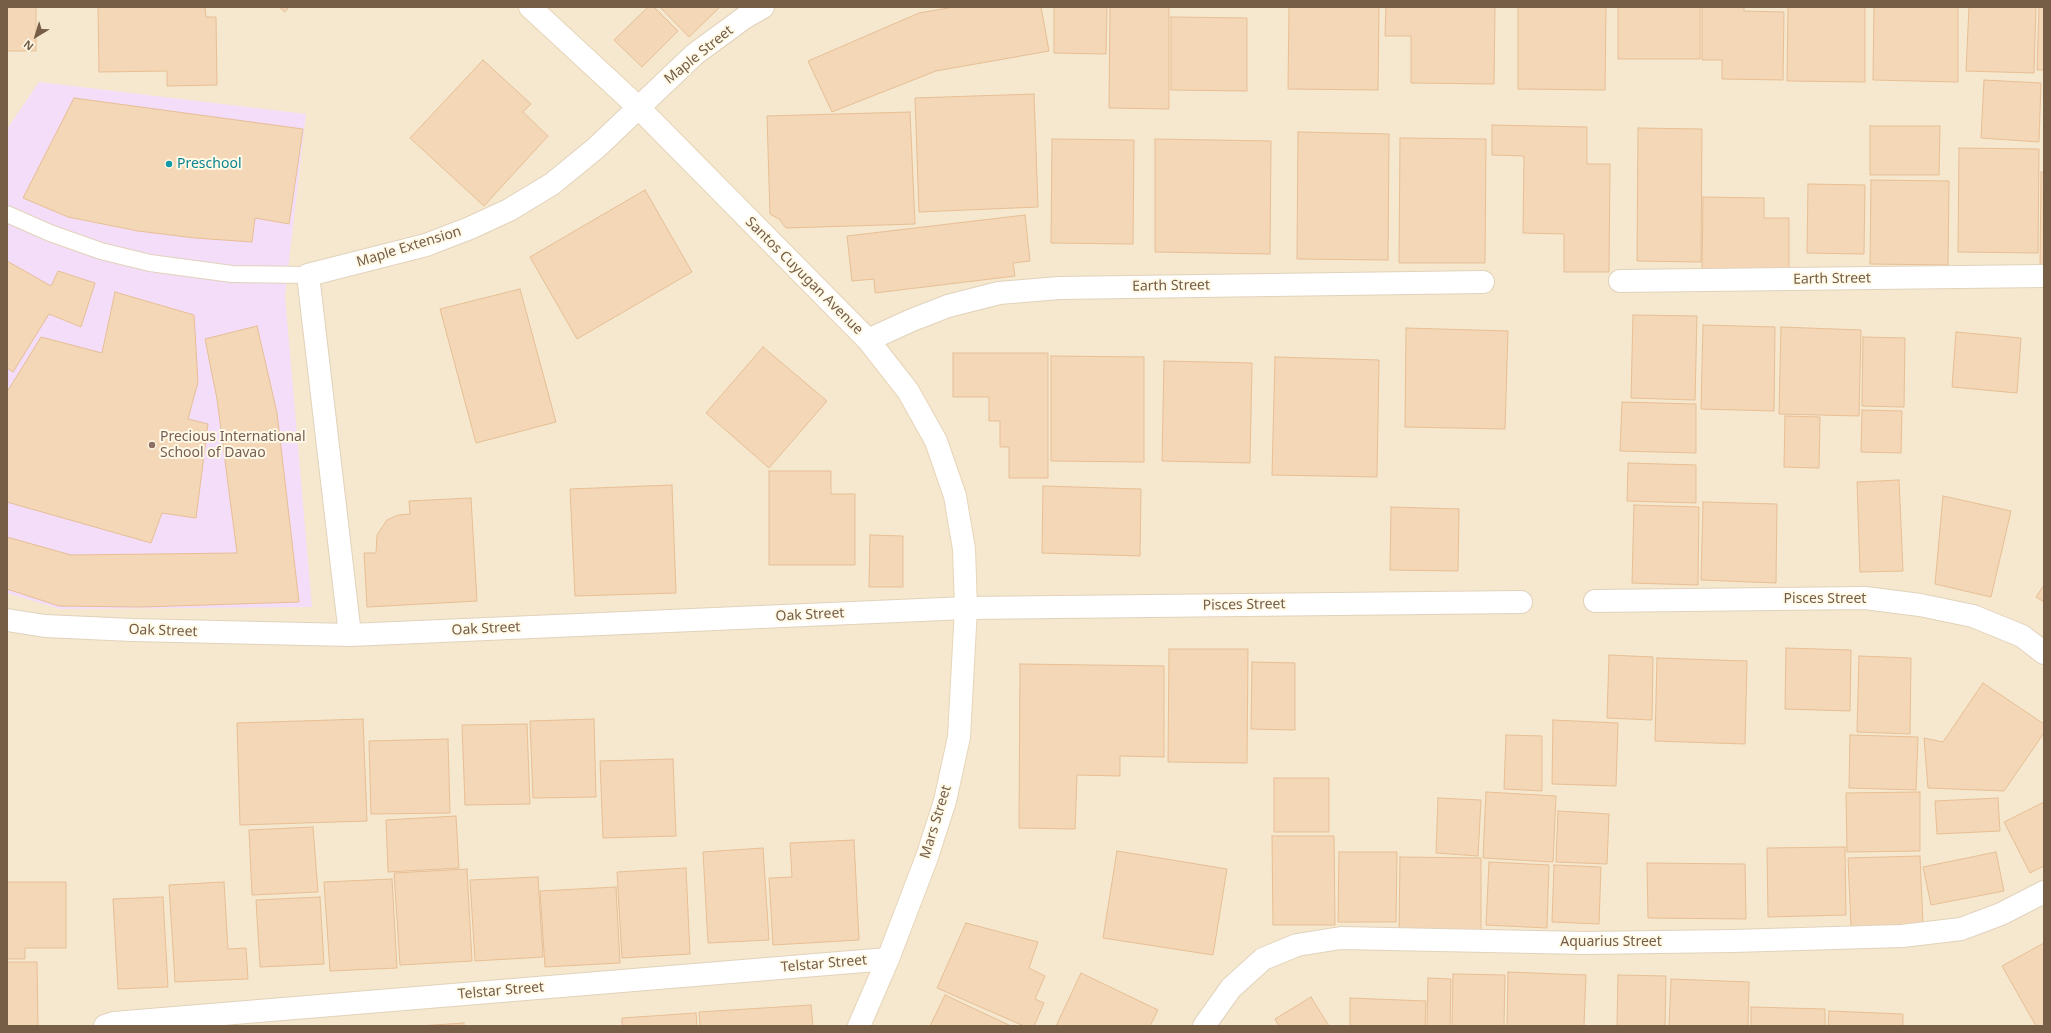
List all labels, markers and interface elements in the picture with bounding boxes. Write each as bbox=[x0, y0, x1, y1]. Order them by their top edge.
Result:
north arrow bbox=[16, 16, 56, 56]
street label: Maple Street bbox=[661, 22, 737, 88]
text: N bbox=[20, 37, 36, 55]
place label: Preschool bbox=[177, 156, 241, 172]
marker: Preschool bbox=[164, 159, 174, 169]
street label: Santos Cuyugan Avenue bbox=[742, 214, 866, 338]
street label: Maple Extension bbox=[355, 223, 463, 271]
street label: Earth Street bbox=[1793, 270, 1871, 288]
street label: Earth Street bbox=[1132, 277, 1210, 295]
place label: Precious International School of Davao bbox=[160, 429, 306, 462]
marker: Precious International School of Davao bbox=[147, 440, 157, 450]
street label: Pisces Street bbox=[1784, 591, 1866, 607]
street label: Pisces Street bbox=[1202, 596, 1286, 614]
street label: Oak Street bbox=[775, 605, 845, 625]
street label: Oak Street bbox=[451, 619, 521, 639]
street label: Oak Street bbox=[128, 621, 198, 641]
street label: Mars Street bbox=[917, 783, 955, 861]
street label: Aquarius Street bbox=[1560, 934, 1662, 950]
street label: Telstar Street bbox=[780, 952, 868, 976]
street label: Telstar Street bbox=[457, 979, 545, 1003]

